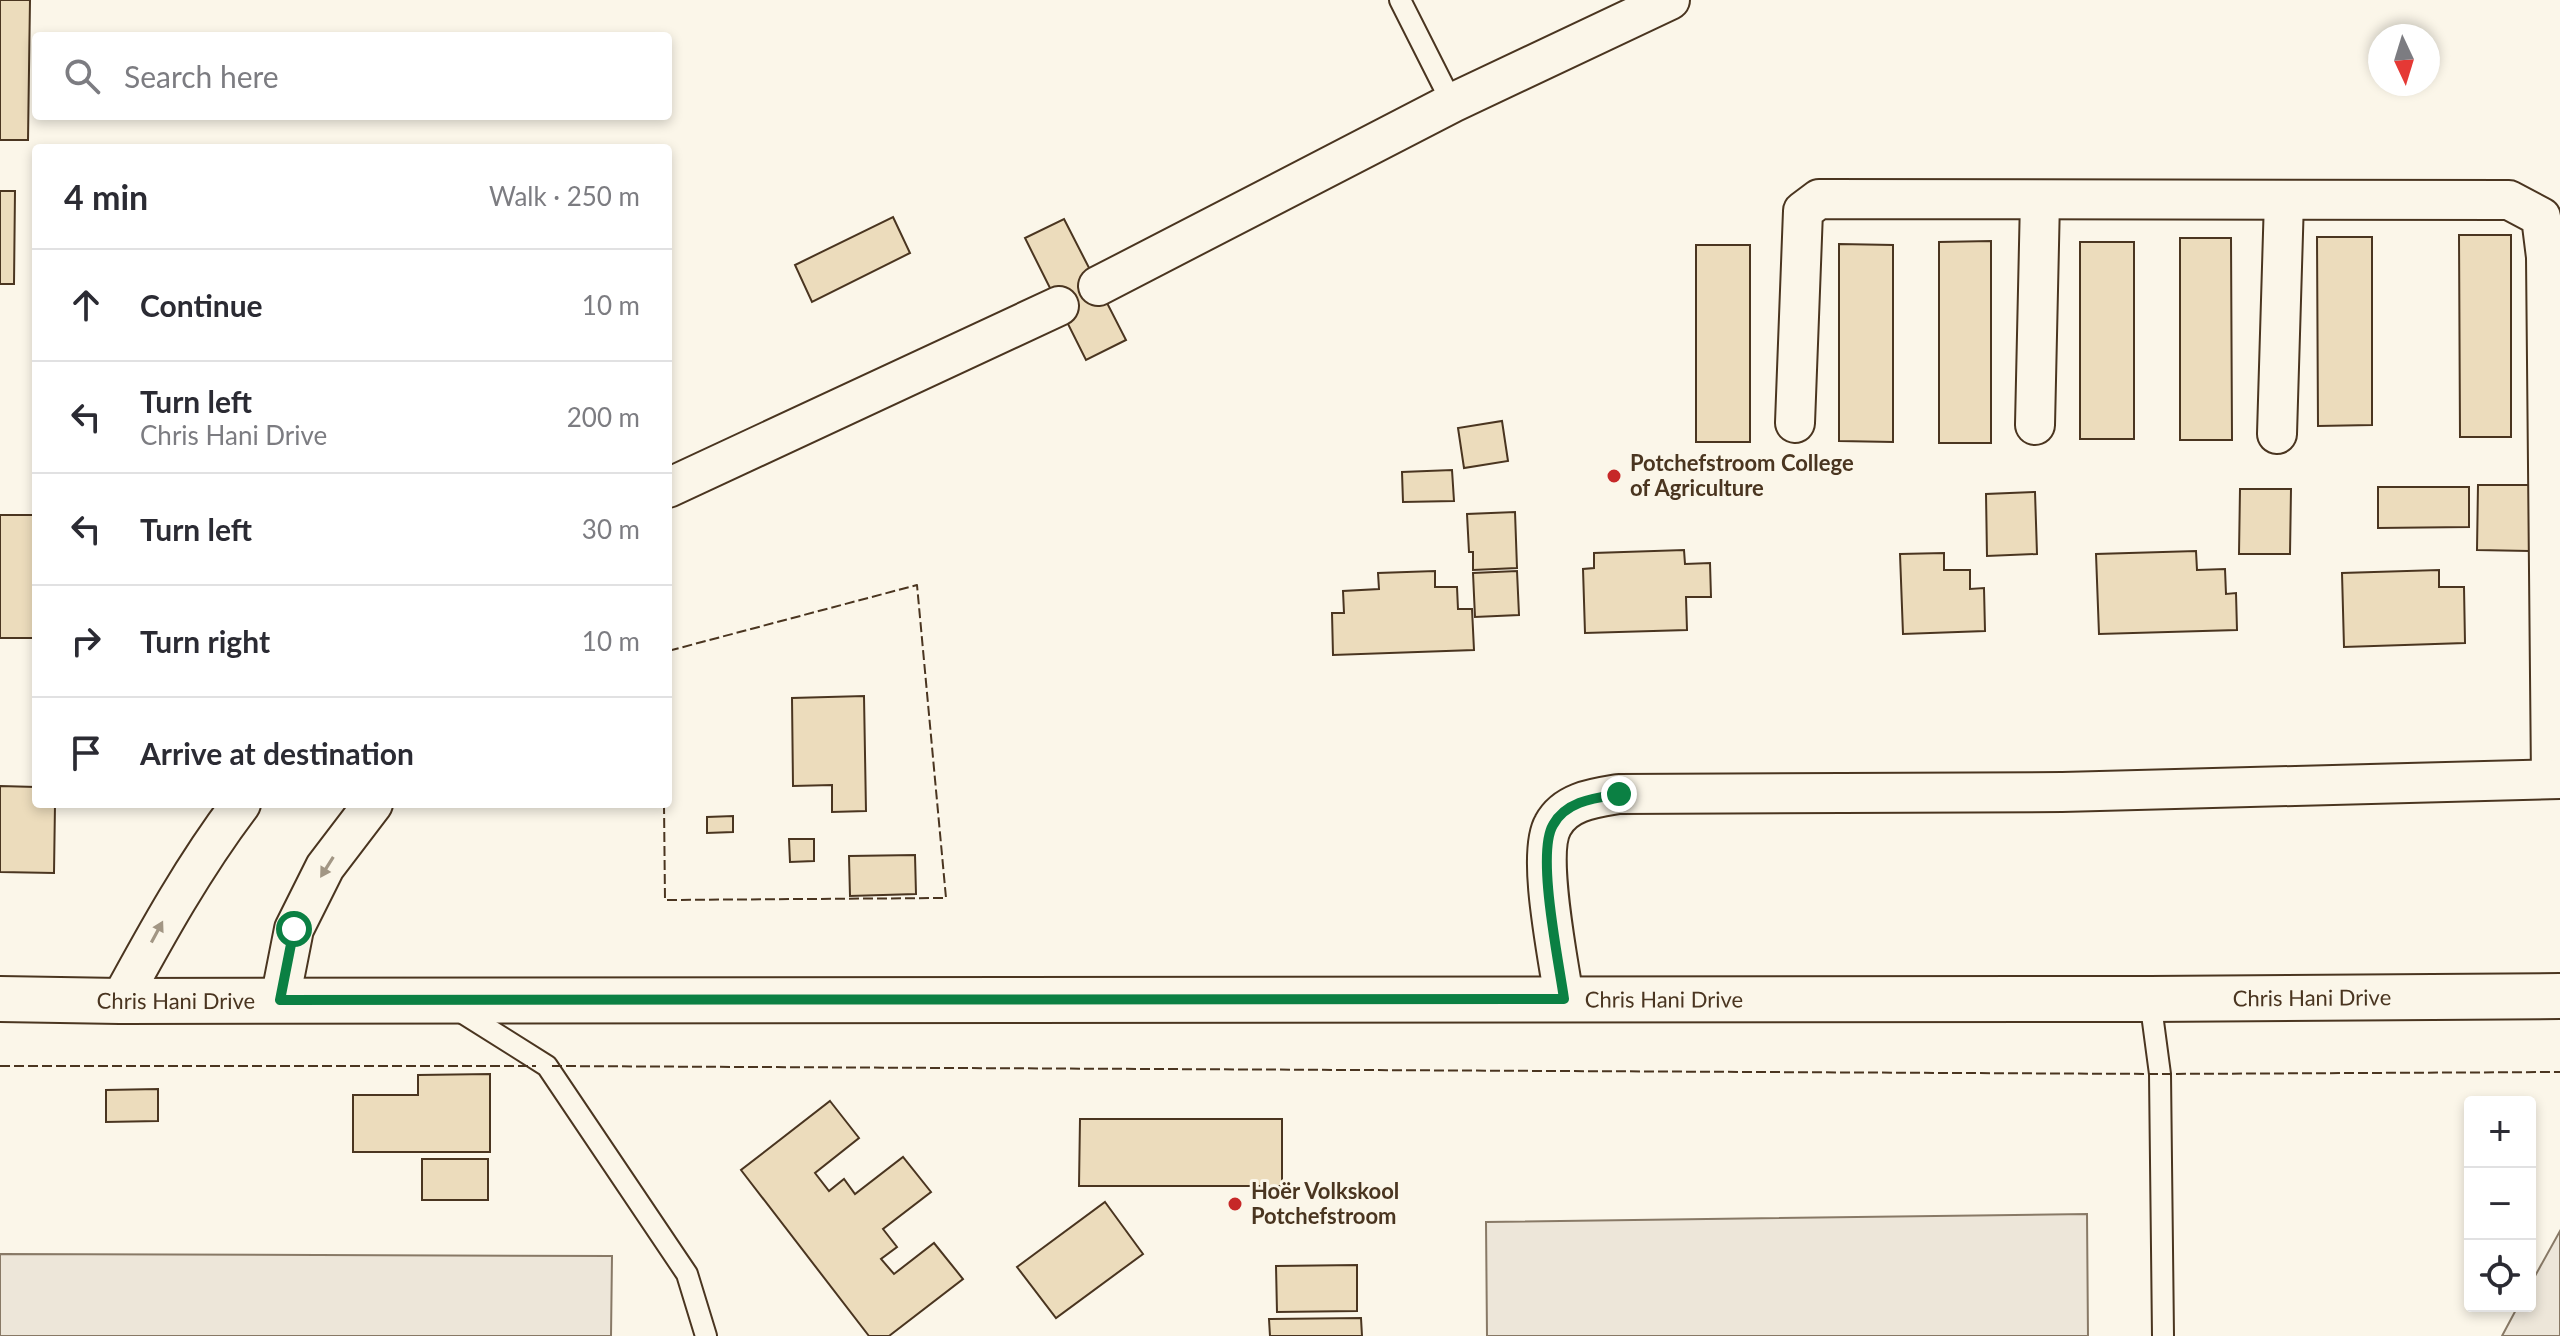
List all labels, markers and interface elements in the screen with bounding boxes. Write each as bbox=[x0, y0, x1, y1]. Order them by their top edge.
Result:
north arrow bbox=[2368, 24, 2440, 96]
search box bbox=[32, 32, 672, 120]
icon: search bbox=[60, 54, 104, 98]
text: Search here bbox=[124, 58, 279, 94]
text: 4 min bbox=[64, 176, 148, 217]
text: Walk · 250 m bbox=[489, 180, 640, 212]
icon: ahead bbox=[64, 283, 108, 327]
text: Continue bbox=[140, 287, 263, 323]
text: 10 m bbox=[582, 289, 640, 321]
text: Turn left bbox=[140, 383, 252, 419]
icon: left bbox=[64, 395, 108, 439]
text: 200 m bbox=[567, 401, 640, 433]
text: Chris Hani Drive bbox=[140, 419, 327, 451]
place label: Potchefstroom College of Agriculture bbox=[1630, 449, 1854, 501]
marker: Potchefstroom College of Agriculture bbox=[1605, 467, 1623, 485]
icon: left bbox=[64, 507, 108, 551]
text: Turn left bbox=[140, 511, 252, 547]
text: 30 m bbox=[582, 513, 640, 545]
icon: right bbox=[64, 619, 108, 663]
text: Turn right bbox=[140, 623, 270, 659]
text: 10 m bbox=[582, 625, 640, 657]
icon: arrive bbox=[64, 731, 108, 775]
text: Arrive at destination bbox=[140, 735, 414, 771]
route end bbox=[1601, 776, 1637, 812]
one-way arrow bbox=[320, 856, 334, 878]
route start bbox=[276, 911, 312, 947]
one-way arrow bbox=[150, 921, 164, 944]
street label: Chris Hani Drive bbox=[2233, 983, 2391, 1011]
street label: Chris Hani Drive bbox=[1585, 985, 1743, 1013]
street label: Chris Hani Drive bbox=[97, 987, 255, 1014]
map controls bbox=[2464, 1096, 2536, 1312]
button: + bbox=[2464, 1096, 2536, 1168]
button: − bbox=[2464, 1168, 2536, 1240]
place label: Hoër Volkskool Potchefstroom bbox=[1251, 1177, 1399, 1229]
marker: Hoër Volkskool Potchefstroom bbox=[1226, 1195, 1244, 1213]
button: locate bbox=[2464, 1240, 2536, 1312]

